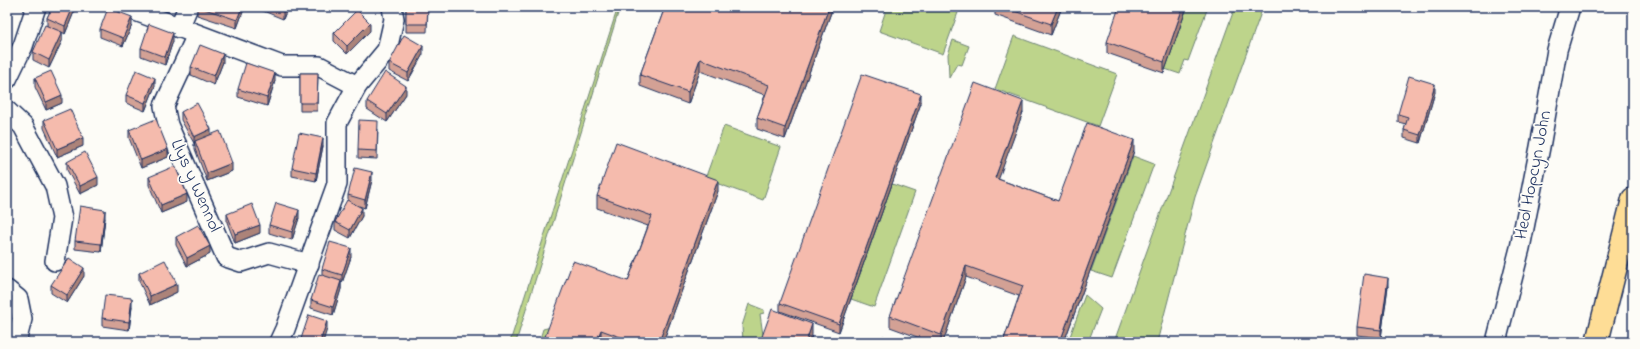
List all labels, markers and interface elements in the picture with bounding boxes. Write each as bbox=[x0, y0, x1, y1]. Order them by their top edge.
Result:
street label: Heol Hopcyn John bbox=[1509, 108, 1559, 242]
street label: Llys y Wennol bbox=[163, 135, 227, 237]

